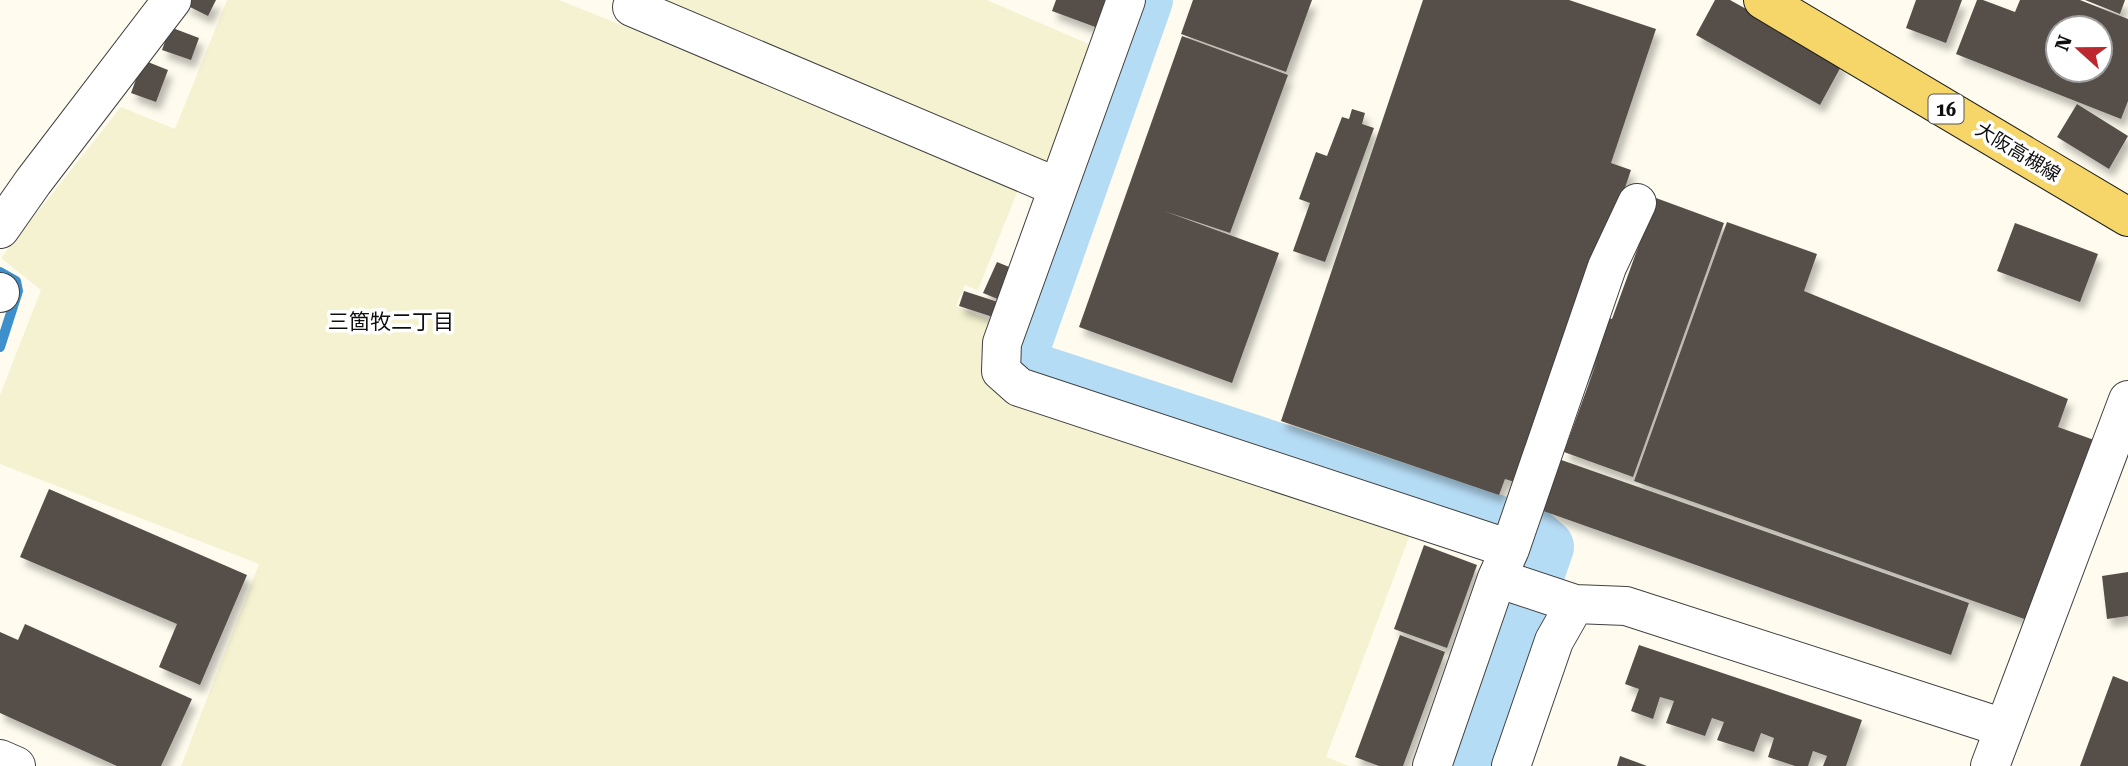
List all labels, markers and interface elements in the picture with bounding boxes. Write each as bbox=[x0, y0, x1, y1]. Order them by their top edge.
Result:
north arrow bbox=[2044, 14, 2114, 84]
text: N bbox=[2050, 32, 2077, 54]
road number: 16 bbox=[1928, 94, 1964, 124]
street label: 大阪高槻線 bbox=[1971, 118, 2065, 186]
district label: 三箇牧二丁目 bbox=[328, 310, 454, 334]

